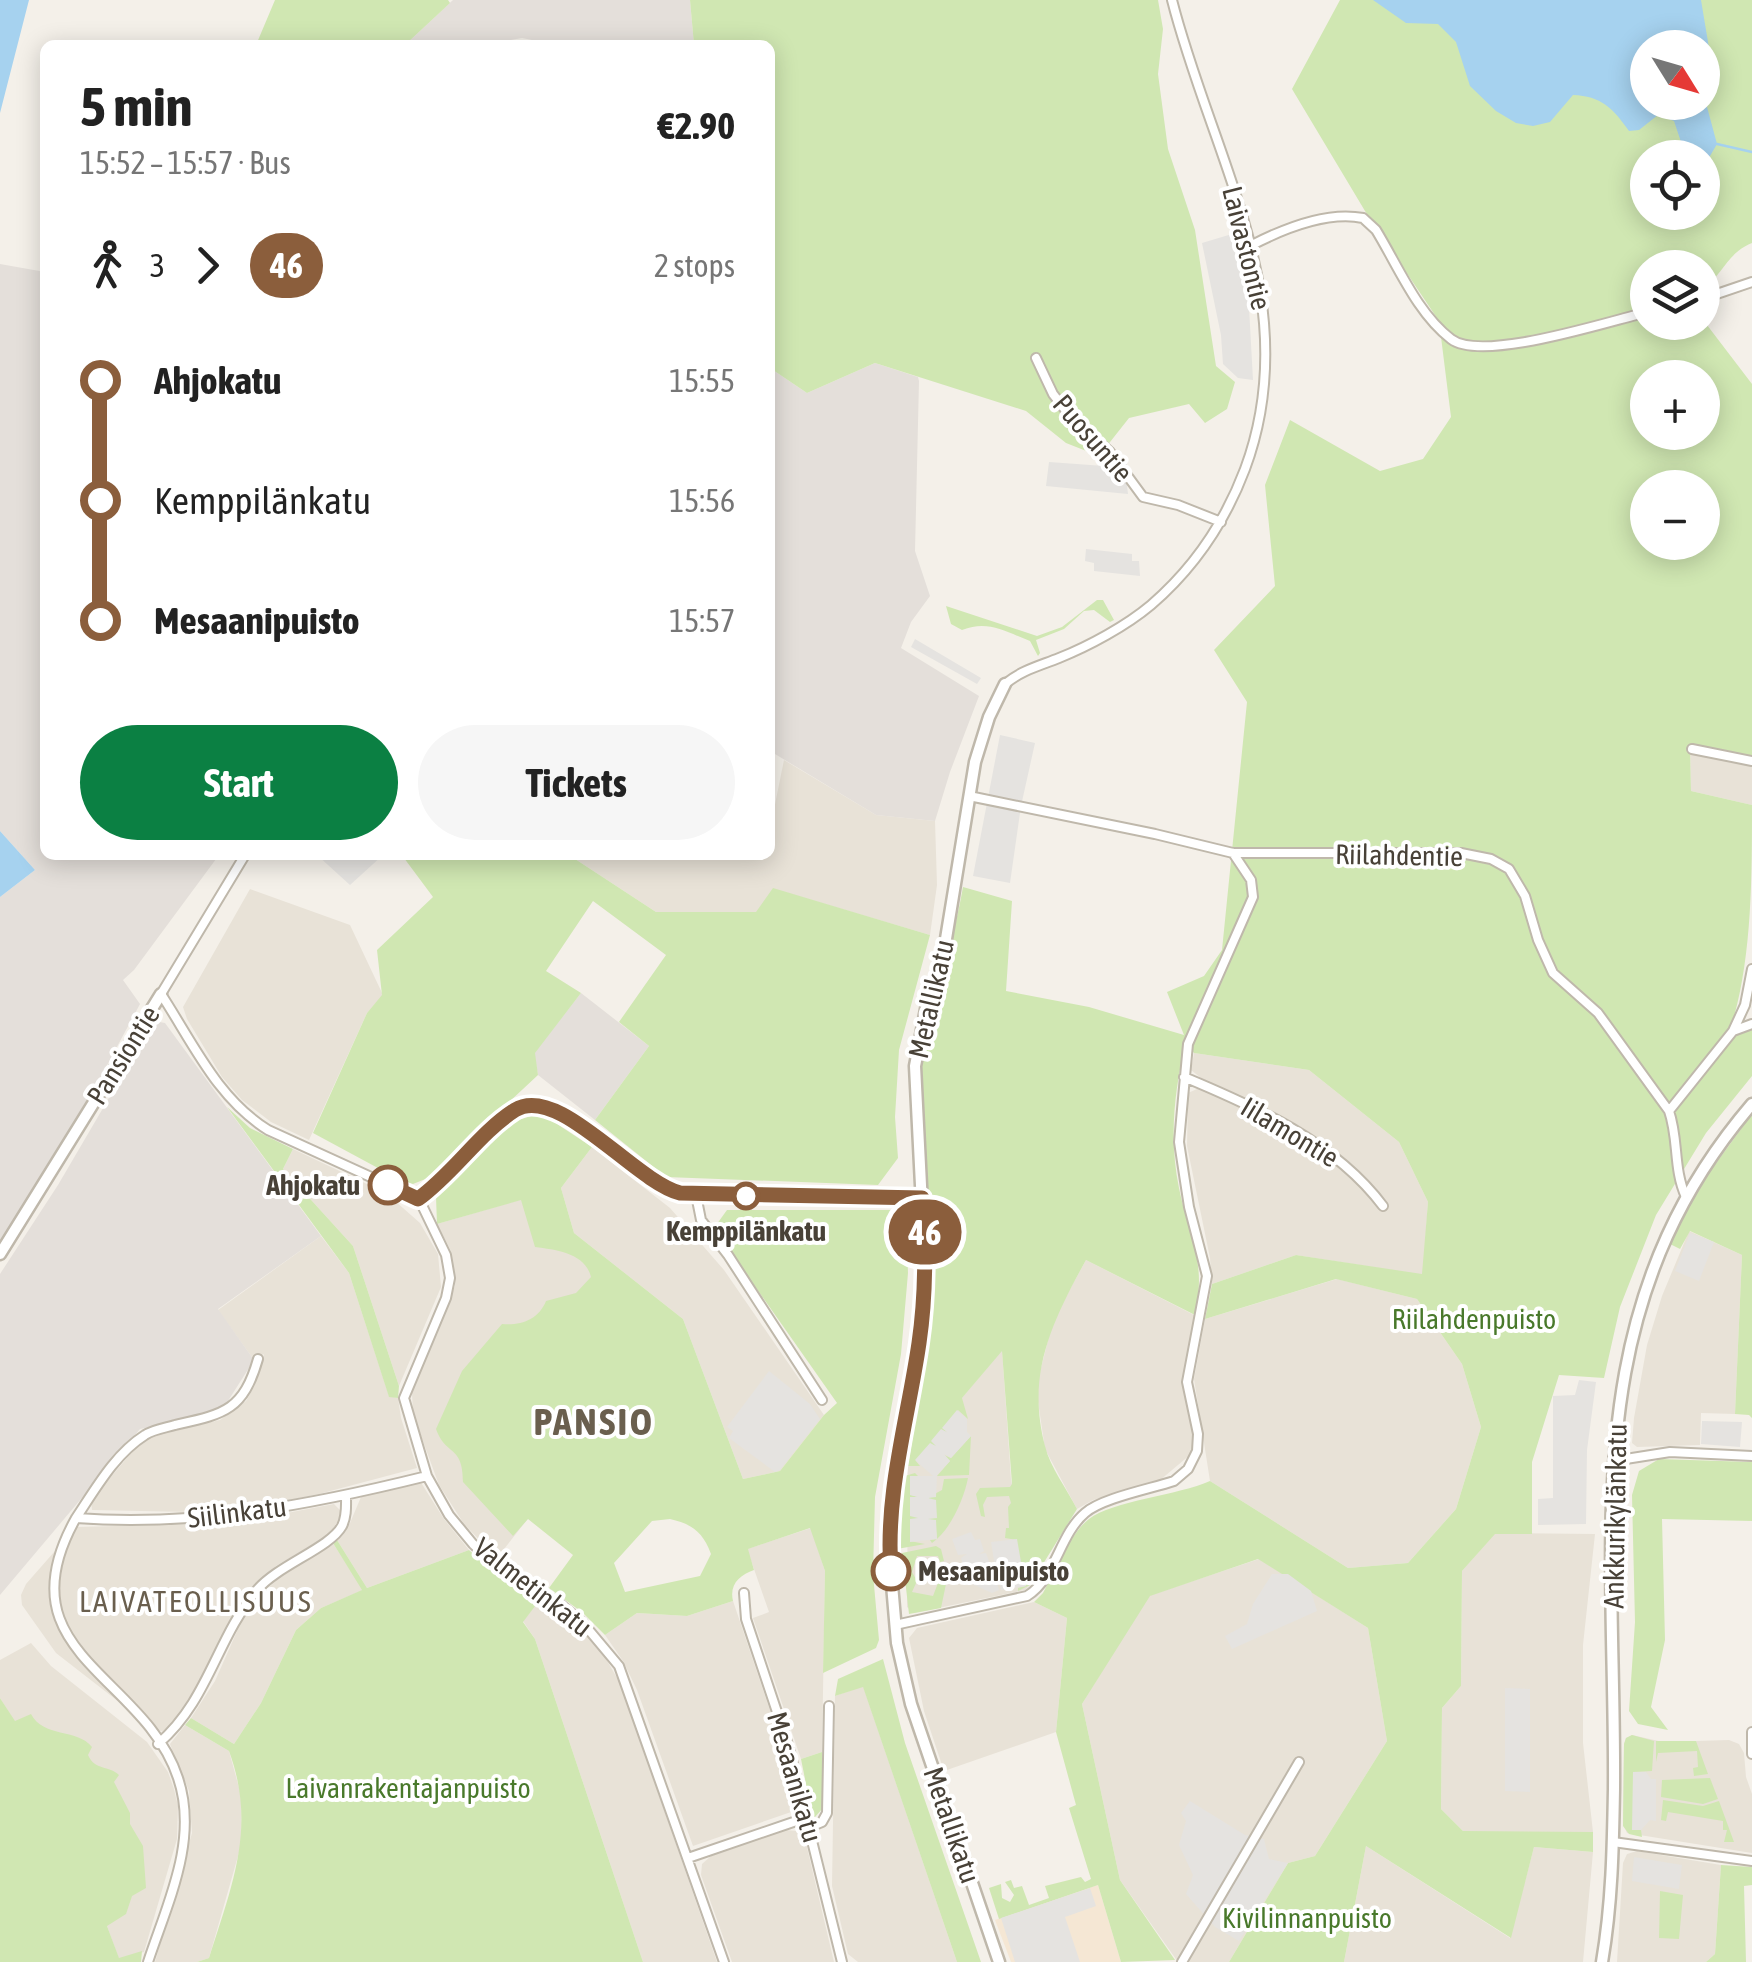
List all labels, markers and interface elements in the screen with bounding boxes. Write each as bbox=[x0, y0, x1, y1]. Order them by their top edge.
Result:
north arrow bbox=[1630, 30, 1720, 120]
map controls bbox=[1630, 30, 1720, 560]
text: 5 min bbox=[80, 75, 192, 138]
text: €2.90 bbox=[658, 104, 735, 147]
button: locate bbox=[1630, 140, 1720, 230]
text: 15:52 – 15:57 · Bus bbox=[80, 144, 291, 181]
street label: Laivastontie bbox=[1216, 183, 1278, 313]
icon: walk bbox=[80, 238, 135, 293]
icon: forward bbox=[180, 238, 235, 293]
text: 46 bbox=[270, 245, 303, 285]
text: 3 bbox=[150, 247, 165, 284]
text: 2 stops bbox=[654, 247, 735, 284]
button: layers bbox=[1630, 250, 1720, 340]
text: Ahjokatu bbox=[154, 359, 281, 402]
button: + bbox=[1630, 360, 1720, 450]
text: 15:55 bbox=[669, 362, 735, 399]
street label: Puosuntie bbox=[1047, 388, 1139, 488]
button: − bbox=[1630, 470, 1720, 560]
text: Kemppilänkatu bbox=[154, 479, 371, 522]
text: 15:56 bbox=[669, 482, 735, 519]
text: Mesaanipuisto bbox=[154, 599, 360, 642]
text: 15:57 bbox=[669, 602, 735, 639]
button: Start bbox=[80, 725, 398, 840]
button: Tickets bbox=[418, 725, 735, 840]
street label: Riilahdentie bbox=[1335, 838, 1463, 872]
street label: Metallikatu bbox=[902, 937, 960, 1061]
street label: Pansiontie bbox=[80, 1000, 166, 1110]
street label: Iilamontie bbox=[1235, 1090, 1345, 1174]
marker: Ahjokatu bbox=[369, 1166, 407, 1204]
place label: Ahjokatu bbox=[265, 1169, 360, 1201]
marker: Kemppilänkatu bbox=[733, 1183, 759, 1209]
line badge: 46 bbox=[880, 1200, 970, 1264]
text: 46 bbox=[909, 1212, 941, 1252]
place label: Kemppilänkatu bbox=[666, 1215, 826, 1247]
park label: Riilahdenpuisto bbox=[1392, 1303, 1556, 1335]
district label: PANSIO bbox=[534, 1400, 654, 1443]
street label: Ankkurikylänkatu bbox=[1597, 1423, 1633, 1609]
street label: Siilinkatu bbox=[186, 1490, 288, 1534]
street label: Valmetinkatu bbox=[468, 1531, 598, 1643]
marker: Mesaanipuisto bbox=[872, 1552, 910, 1590]
place label: Mesaanipuisto bbox=[918, 1555, 1069, 1587]
district label: LAIVATEOLLISUUS bbox=[79, 1584, 313, 1618]
street label: Mesaanikatu bbox=[761, 1708, 829, 1846]
street label: Metallikatu bbox=[917, 1763, 987, 1887]
park label: Laivanrakentajanpuisto bbox=[285, 1772, 531, 1804]
park label: Kivilinnanpuisto bbox=[1222, 1902, 1392, 1934]

